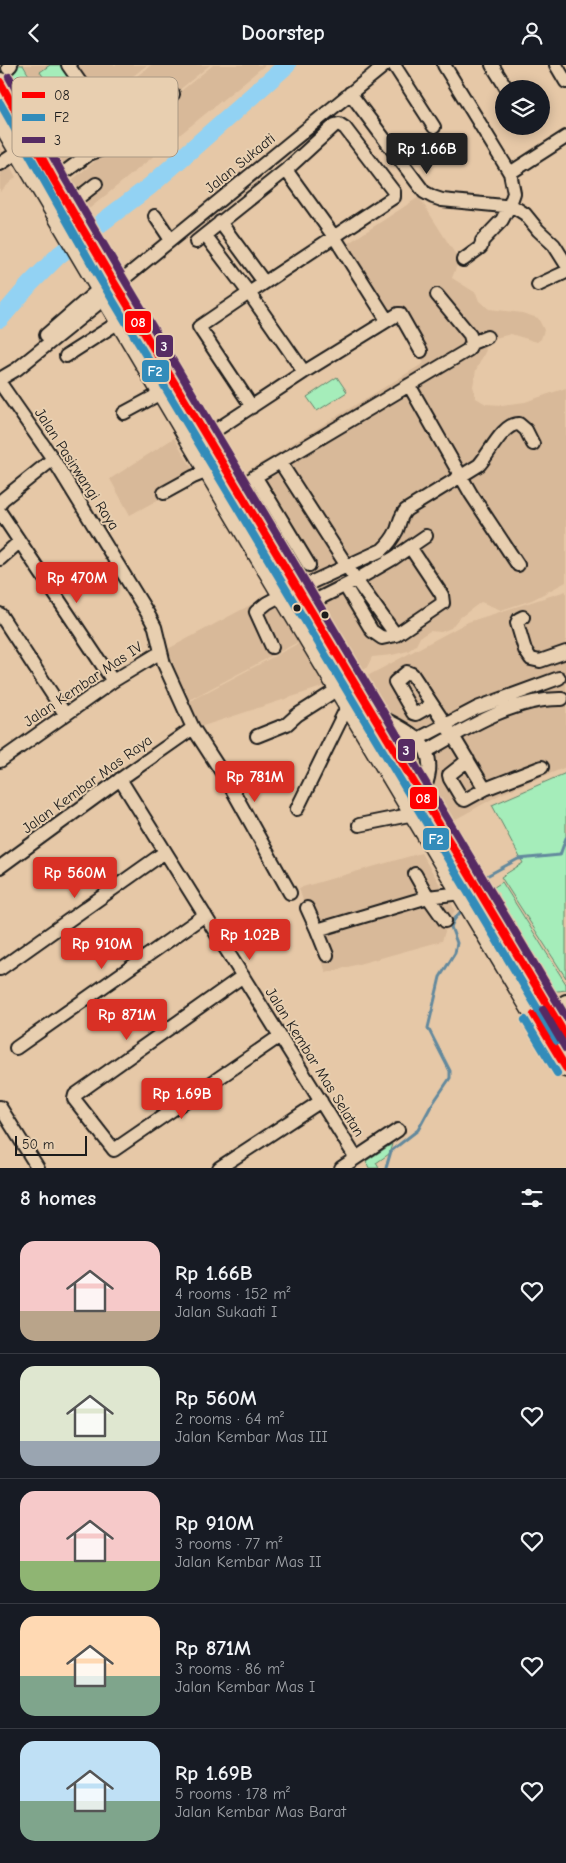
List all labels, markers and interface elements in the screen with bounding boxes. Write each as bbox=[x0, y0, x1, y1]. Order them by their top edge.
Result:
icon: back bbox=[20, 19, 48, 47]
icon: person bbox=[518, 19, 546, 47]
text: Doorstep bbox=[241, 20, 325, 46]
legend bbox=[12, 77, 178, 157]
map controls bbox=[495, 80, 550, 135]
button: layers bbox=[495, 80, 550, 135]
text: 08 bbox=[54, 87, 70, 104]
text: F2 bbox=[54, 109, 69, 126]
street label: Jalan Sukaati bbox=[201, 129, 279, 197]
text: 3 bbox=[54, 132, 61, 149]
pin: Rp 1.66B bbox=[375, 133, 479, 175]
text: Rp 1.66B bbox=[397, 140, 457, 158]
line badge: 08 bbox=[124, 310, 152, 334]
text: 08 bbox=[130, 314, 146, 331]
line badge: 3 bbox=[155, 334, 174, 358]
text: 3 bbox=[161, 338, 168, 355]
line badge: F2 bbox=[141, 359, 170, 383]
text: F2 bbox=[147, 363, 163, 380]
street label: Jalan Pasirwangi Raya bbox=[31, 405, 123, 533]
pin: Rp 470M bbox=[31, 561, 123, 604]
text: Rp 470M bbox=[47, 569, 107, 587]
unlabelled marker bbox=[292, 603, 302, 613]
unlabelled marker bbox=[320, 610, 330, 620]
street label: Jalan Kembar Mas IV bbox=[20, 638, 146, 730]
street label: Jalan Kembar Mas Raya bbox=[18, 731, 156, 837]
line badge: 3 bbox=[397, 738, 416, 762]
text: 3 bbox=[403, 742, 410, 759]
pin: Rp 781M bbox=[209, 761, 301, 803]
text: Rp 781M bbox=[226, 768, 284, 786]
line badge: 08 bbox=[409, 786, 438, 810]
text: 08 bbox=[415, 790, 431, 807]
line badge: F2 bbox=[422, 827, 450, 851]
text: F2 bbox=[428, 831, 444, 848]
pin: Rp 560M bbox=[29, 857, 121, 899]
text: Rp 560M bbox=[44, 864, 106, 882]
pin: Rp 1.02B bbox=[198, 919, 302, 961]
text: Rp 1.02B bbox=[220, 926, 280, 944]
pin: Rp 910M bbox=[56, 927, 148, 970]
text: Rp 910M bbox=[72, 935, 132, 953]
street label: Jalan Kembar Mas Selatan bbox=[262, 984, 368, 1140]
pin: Rp 871M bbox=[81, 999, 173, 1041]
text: Rp 871M bbox=[98, 1006, 156, 1024]
pin: Rp 1.69B bbox=[130, 1077, 234, 1120]
text: Rp 1.69B bbox=[152, 1085, 212, 1103]
scale bar bbox=[15, 1133, 88, 1156]
text: 50 m bbox=[22, 1136, 54, 1153]
icon: filters bbox=[518, 1184, 546, 1212]
text: 8 homes bbox=[20, 1186, 96, 1210]
icon: home bbox=[60, 1261, 120, 1321]
text: Rp 1.66B bbox=[175, 1261, 253, 1285]
icon: heart bbox=[518, 1277, 546, 1305]
text: 4 rooms · 152 m² bbox=[175, 1285, 290, 1303]
text: Jalan Sukaati I bbox=[175, 1303, 277, 1321]
icon: home bbox=[60, 1386, 120, 1446]
text: Rp 560M bbox=[175, 1386, 257, 1410]
icon: heart bbox=[518, 1402, 546, 1430]
text: 2 rooms · 64 m² bbox=[175, 1410, 284, 1428]
text: Jalan Kembar Mas III bbox=[175, 1428, 328, 1446]
icon: home bbox=[60, 1511, 120, 1571]
text: Rp 910M bbox=[175, 1511, 254, 1535]
icon: heart bbox=[518, 1527, 546, 1555]
text: 3 rooms · 77 m² bbox=[175, 1535, 283, 1553]
text: Jalan Kembar Mas II bbox=[175, 1553, 321, 1571]
icon: home bbox=[60, 1636, 120, 1696]
text: Rp 871M bbox=[175, 1636, 251, 1660]
icon: heart bbox=[518, 1652, 546, 1680]
text: 3 rooms · 86 m² bbox=[175, 1660, 284, 1678]
text: Jalan Kembar Mas I bbox=[175, 1678, 315, 1696]
icon: home bbox=[60, 1761, 120, 1821]
text: Rp 1.69B bbox=[175, 1761, 253, 1785]
icon: heart bbox=[518, 1777, 546, 1805]
text: 5 rooms · 178 m² bbox=[175, 1785, 290, 1803]
text: Jalan Kembar Mas Barat bbox=[175, 1803, 346, 1821]

